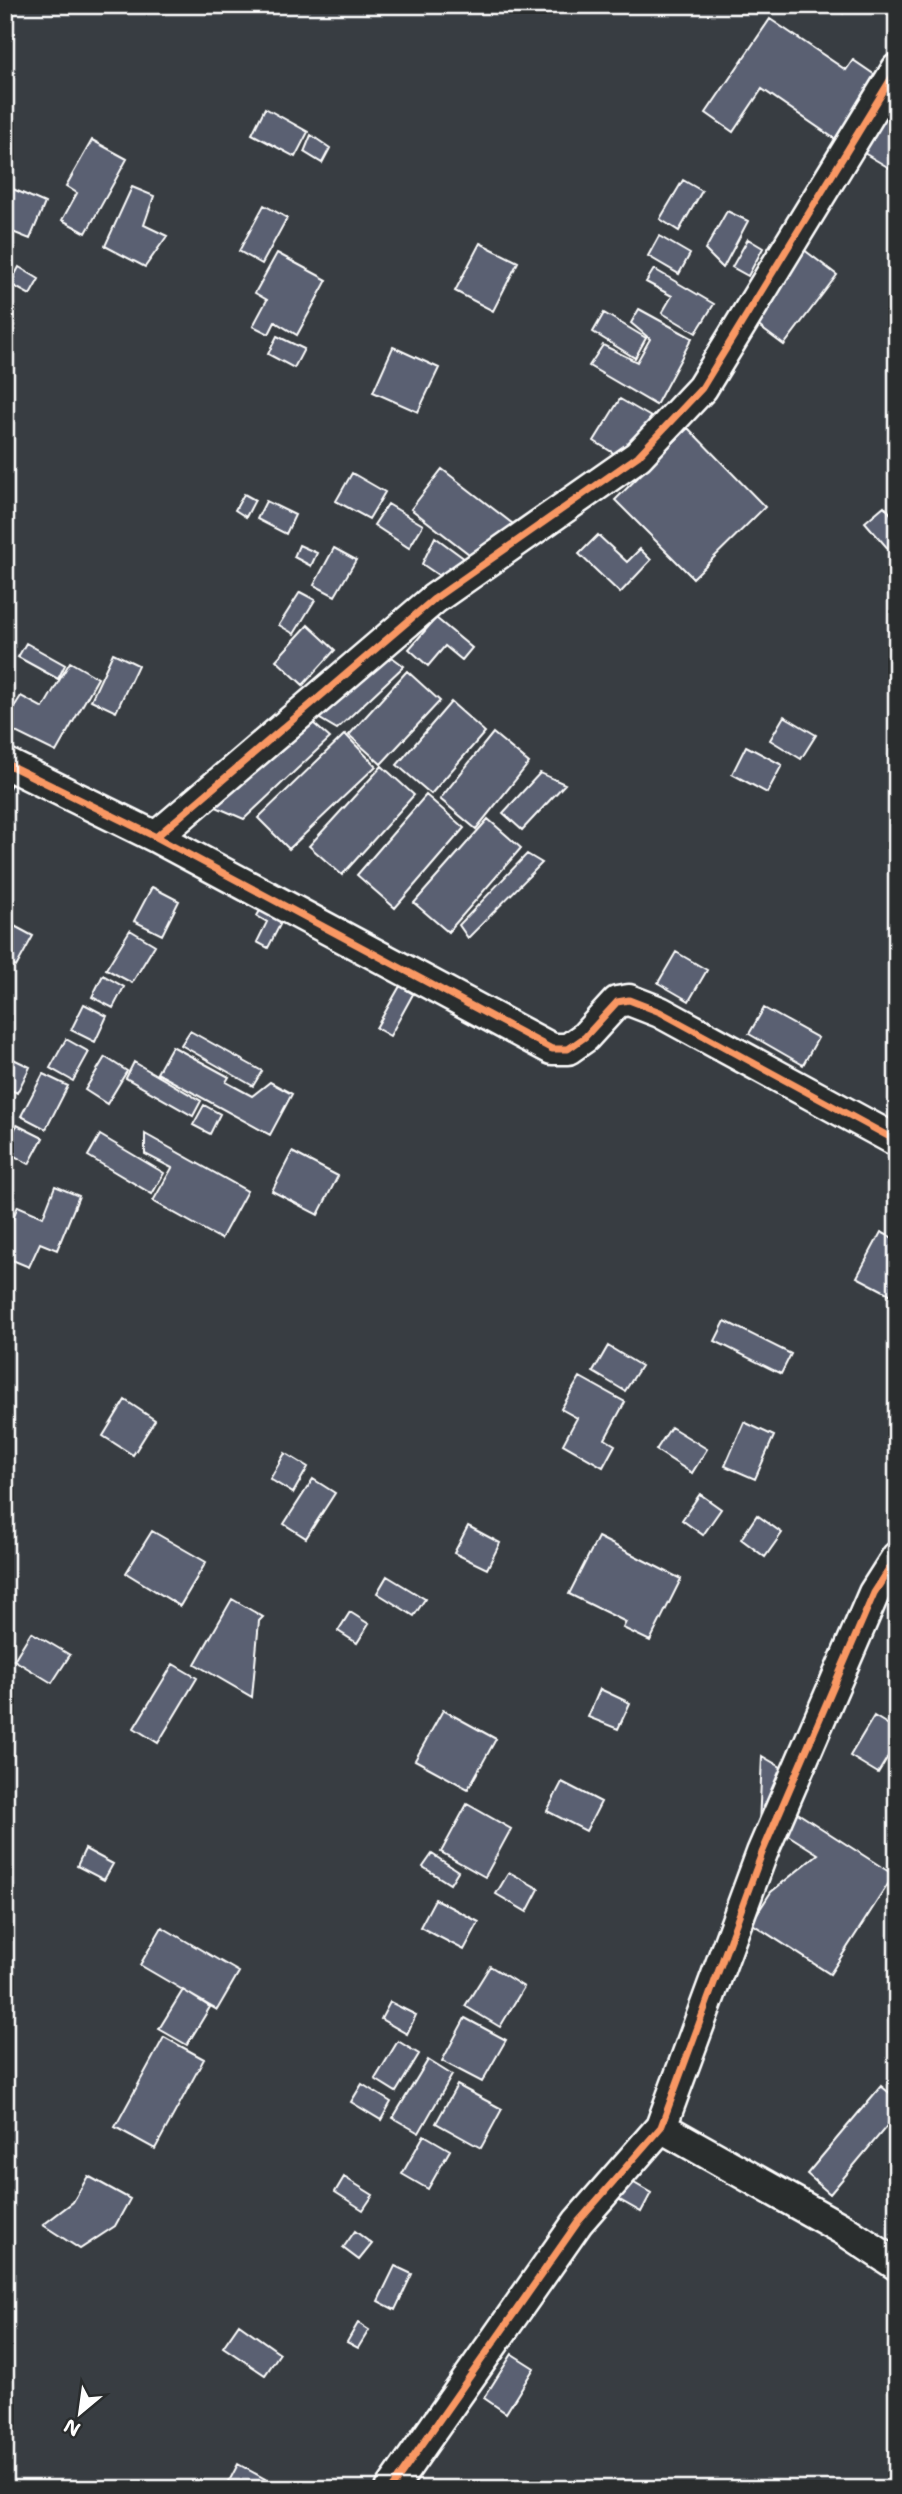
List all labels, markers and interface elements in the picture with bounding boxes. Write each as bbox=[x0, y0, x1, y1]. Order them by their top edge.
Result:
north arrow bbox=[46, 2378, 116, 2448]
text: N bbox=[59, 2413, 85, 2442]

